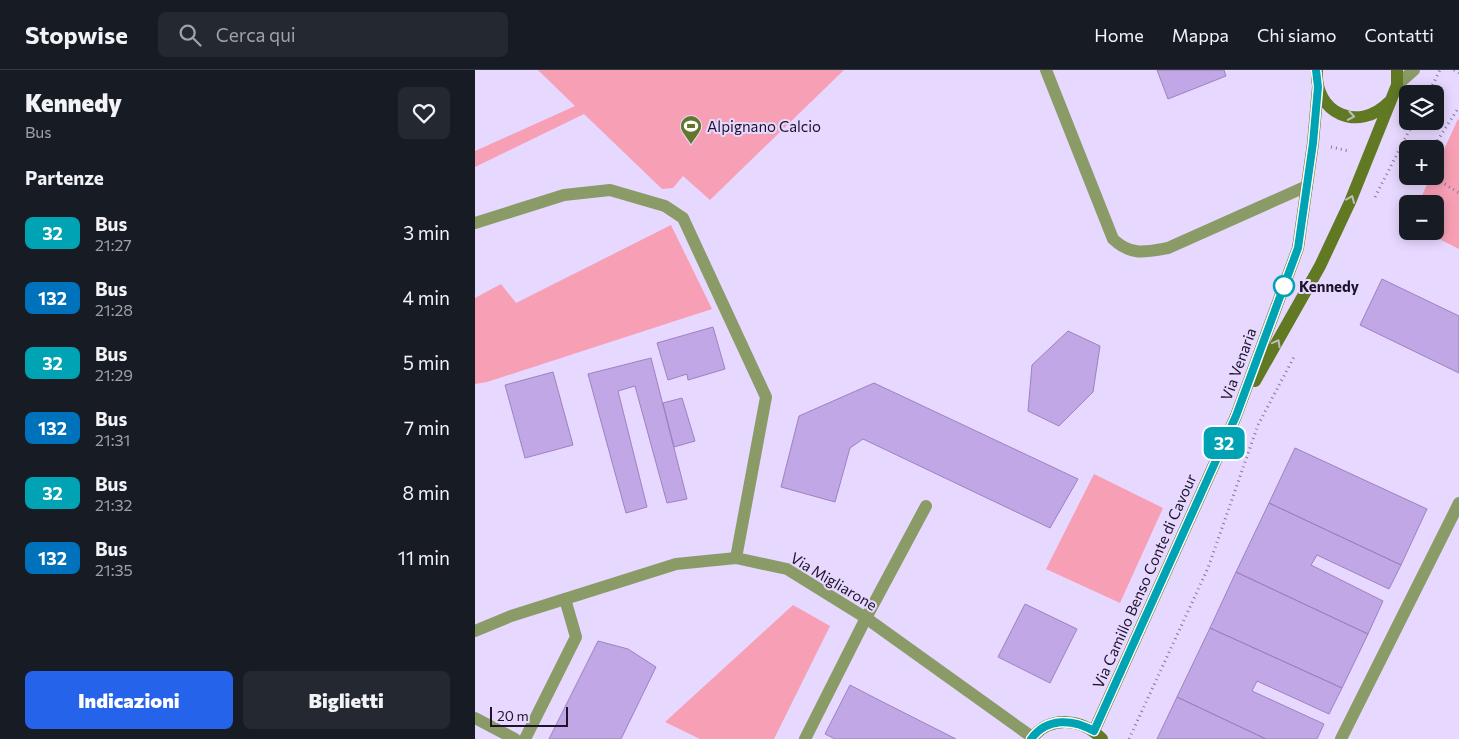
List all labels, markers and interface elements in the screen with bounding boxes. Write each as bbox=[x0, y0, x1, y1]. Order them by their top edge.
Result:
search box bbox=[158, 12, 508, 57]
text: Stopwise bbox=[25, 20, 128, 49]
icon: search bbox=[176, 21, 204, 49]
text: Cerca qui bbox=[216, 23, 296, 46]
text: Home bbox=[1094, 24, 1144, 46]
text: Mappa bbox=[1172, 24, 1229, 46]
text: Chi siamo bbox=[1257, 24, 1336, 46]
text: Contatti bbox=[1364, 24, 1434, 46]
map controls bbox=[1399, 85, 1444, 240]
button: layers bbox=[1399, 85, 1444, 130]
button: heart bbox=[398, 87, 450, 139]
text: Kennedy bbox=[25, 88, 122, 117]
one-way arrow bbox=[1346, 110, 1355, 120]
sports icon: Alpignano Calcio bbox=[679, 114, 703, 145]
place label: Alpignano Calcio bbox=[707, 117, 821, 135]
text: Bus bbox=[25, 122, 52, 141]
button: + bbox=[1399, 140, 1444, 185]
text: Partenze bbox=[25, 166, 104, 189]
one-way arrow bbox=[1345, 195, 1356, 204]
button: − bbox=[1399, 195, 1444, 240]
text: Bus bbox=[95, 212, 127, 235]
text: 3 min bbox=[403, 221, 450, 244]
text: 32 bbox=[42, 222, 63, 244]
text: 21:27 bbox=[95, 235, 132, 254]
marker: Kennedy bbox=[1273, 275, 1295, 297]
text: Bus bbox=[95, 277, 127, 300]
place label: Kennedy bbox=[1299, 277, 1360, 295]
text: 4 min bbox=[403, 286, 450, 309]
text: 132 bbox=[38, 287, 67, 309]
text: 21:28 bbox=[95, 300, 133, 319]
street label: Via Venaria bbox=[1217, 325, 1259, 403]
one-way arrow bbox=[1270, 339, 1280, 348]
text: Bus bbox=[95, 342, 127, 365]
text: 5 min bbox=[403, 351, 450, 374]
text: 32 bbox=[42, 352, 63, 374]
text: 21:29 bbox=[95, 365, 133, 384]
text: Bus bbox=[95, 407, 127, 430]
text: 7 min bbox=[404, 416, 450, 439]
text: 132 bbox=[38, 417, 67, 439]
line badge: 32 bbox=[1201, 427, 1247, 459]
text: 21:31 bbox=[95, 430, 130, 449]
text: 32 bbox=[1214, 432, 1234, 454]
street label: Via Camillo Benso Conte di Cavour bbox=[1088, 471, 1200, 691]
text: Bus bbox=[95, 472, 127, 495]
text: 8 min bbox=[402, 481, 450, 504]
text: 32 bbox=[42, 482, 63, 504]
text: 21:32 bbox=[95, 495, 132, 514]
text: Bus bbox=[95, 537, 127, 560]
text: 11 min bbox=[398, 546, 450, 569]
text: 132 bbox=[38, 547, 67, 569]
street label: Via Migliarone bbox=[787, 548, 881, 614]
text: 21:35 bbox=[95, 560, 133, 579]
button: Indicazioni bbox=[25, 671, 233, 729]
button: Biglietti bbox=[243, 671, 450, 729]
scale bar bbox=[490, 704, 567, 727]
text: 20 m bbox=[497, 707, 529, 724]

